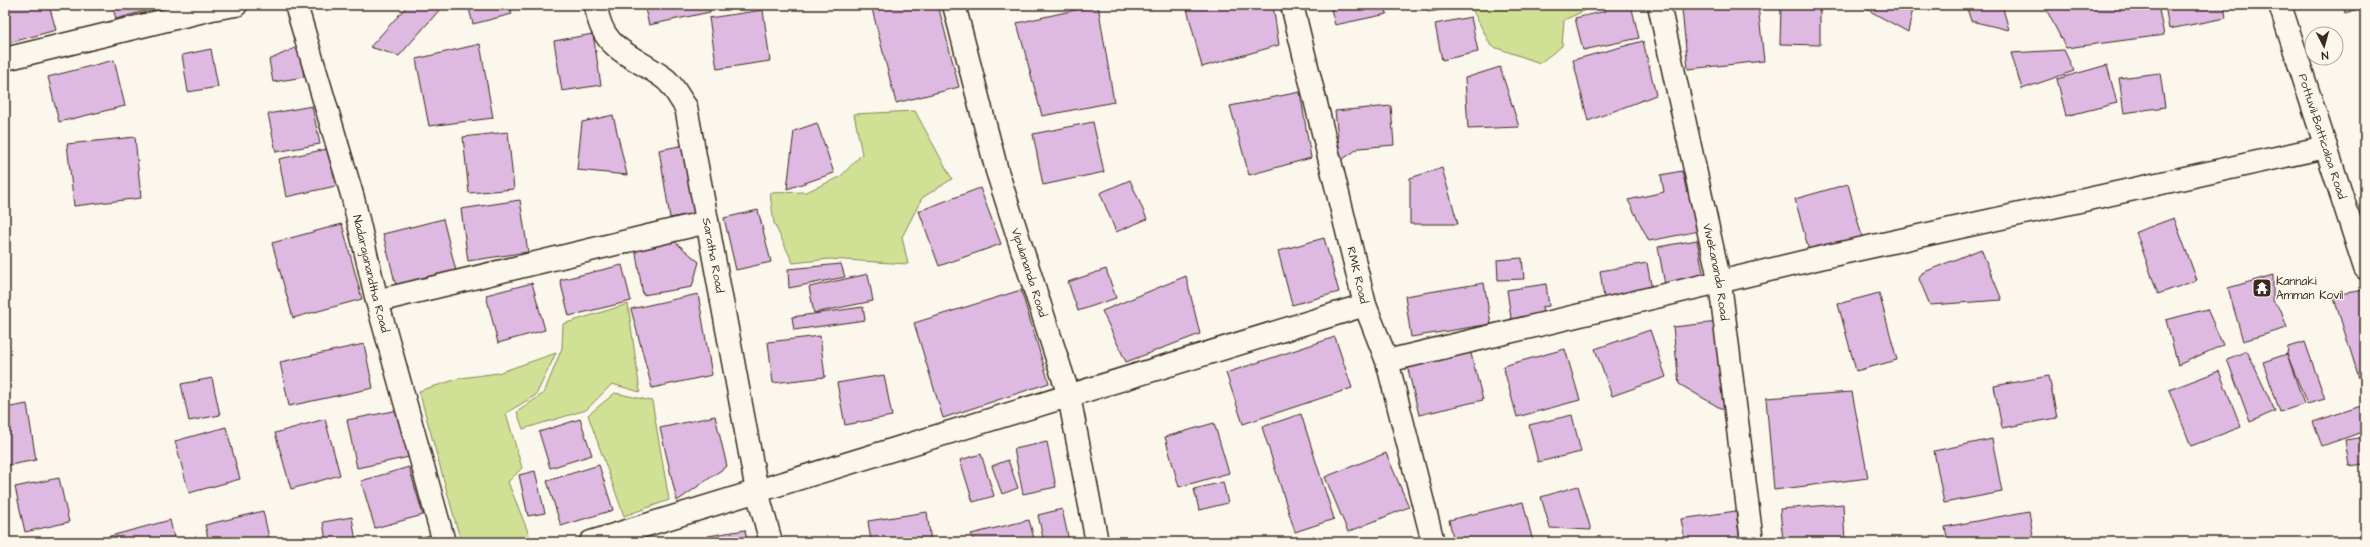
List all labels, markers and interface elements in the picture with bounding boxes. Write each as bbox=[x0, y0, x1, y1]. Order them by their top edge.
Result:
north arrow bbox=[2304, 26, 2344, 66]
text: N bbox=[2321, 48, 2329, 63]
street label: Pottuvil-Batticaloa Road bbox=[2294, 71, 2351, 201]
street label: Nadarajanandtha Road bbox=[349, 213, 394, 334]
street label: Saratha Road bbox=[698, 216, 729, 294]
street label: Vivekananda Road bbox=[1699, 222, 1733, 321]
street label: Vipulananda Road bbox=[1007, 226, 1052, 319]
street label: RMK Road bbox=[1343, 245, 1373, 305]
place label: Kannaki Amman Kovil bbox=[2276, 273, 2343, 304]
temple icon: Kannaki Amman Kovil bbox=[2251, 277, 2273, 299]

